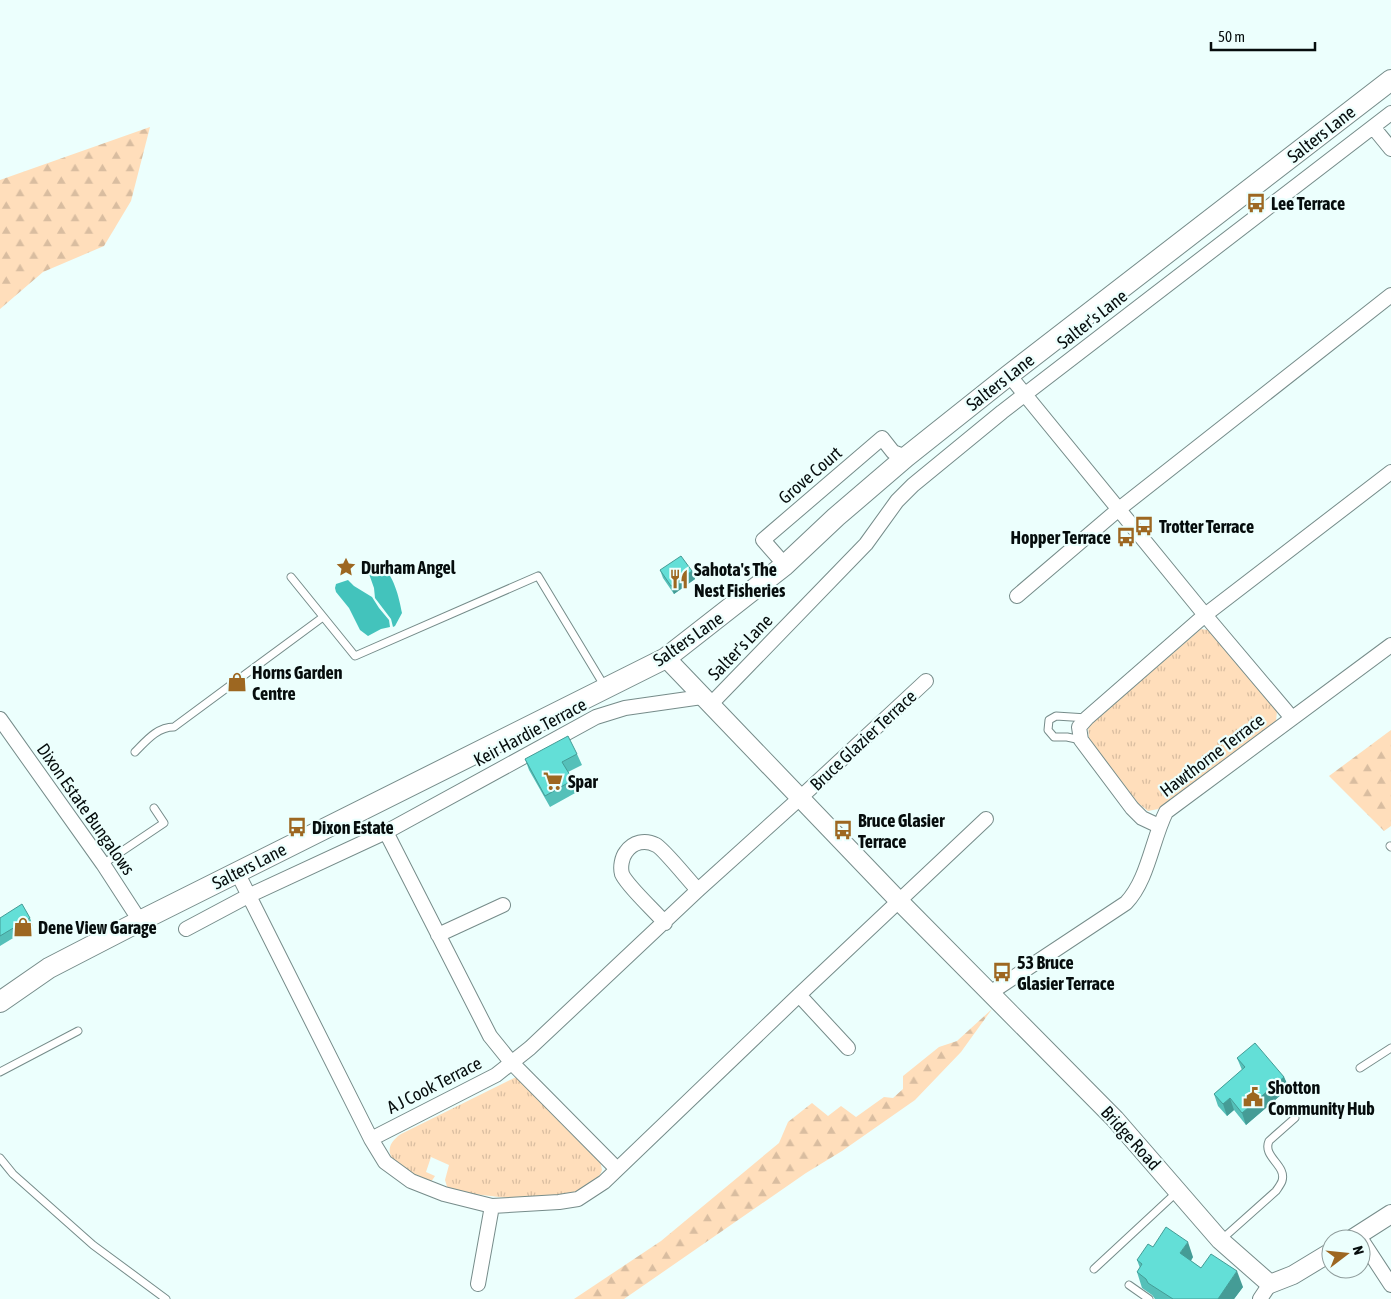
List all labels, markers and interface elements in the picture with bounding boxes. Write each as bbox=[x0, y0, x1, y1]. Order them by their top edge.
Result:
scale bar bbox=[1211, 20, 1315, 52]
text: 50 m bbox=[1218, 28, 1245, 45]
street label: Salters Lane bbox=[1283, 101, 1359, 167]
bus stop icon: Lee Terrace bbox=[1245, 192, 1267, 214]
place label: Lee Terrace bbox=[1271, 193, 1345, 214]
street label: Salter's Lane bbox=[1053, 285, 1131, 353]
street label: Salters Lane bbox=[962, 349, 1038, 415]
street label: Grove Court bbox=[774, 442, 846, 508]
bus stop icon: Trotter Terrace bbox=[1133, 515, 1155, 537]
place label: Trotter Terrace bbox=[1159, 516, 1254, 537]
bus stop icon: Hopper Terrace bbox=[1115, 526, 1137, 548]
place label: Hopper Terrace bbox=[1011, 527, 1111, 548]
place icon: Durham Angel bbox=[335, 556, 357, 578]
place label: Durham Angel bbox=[361, 557, 456, 578]
place label: Sahota's The Nest Fisheries bbox=[694, 559, 786, 601]
restaurant icon: Sahota's The Nest Fisheries bbox=[668, 568, 690, 590]
street label: Salters Lane bbox=[649, 607, 727, 671]
street label: Salter's Lane bbox=[704, 610, 776, 684]
place label: Horns Garden Centre bbox=[252, 662, 343, 704]
shop icon: Horns Garden Centre bbox=[226, 671, 248, 693]
street label: Bruce Glazier Terrace bbox=[806, 685, 920, 795]
street label: Keir Hardie Terrace bbox=[470, 694, 590, 770]
street label: Hawthorne Terrace bbox=[1156, 709, 1268, 801]
street label: Dixon Estate Bungalows bbox=[33, 739, 139, 879]
supermarket icon: Spar bbox=[542, 770, 564, 792]
place label: Spar bbox=[568, 771, 598, 792]
place label: Bruce Glasier Terrace bbox=[858, 810, 945, 852]
bus stop icon: Dixon Estate bbox=[286, 816, 308, 838]
place label: Dixon Estate bbox=[312, 817, 394, 838]
bus stop icon: Bruce Glasier Terrace bbox=[832, 819, 854, 841]
street label: Salters Lane bbox=[208, 838, 290, 894]
shop icon: Dene View Garage bbox=[12, 916, 34, 938]
place label: Dene View Garage bbox=[38, 917, 157, 938]
place label: 53 Bruce Glasier Terrace bbox=[1017, 952, 1115, 994]
bus stop icon: 53 Bruce Glasier Terrace bbox=[991, 961, 1013, 983]
street label: A J Cook Terrace bbox=[383, 1052, 485, 1118]
place label: Shotton Community Hub bbox=[1268, 1077, 1375, 1119]
public building icon: Shotton Community Hub bbox=[1242, 1086, 1264, 1108]
street label: Bridge Road bbox=[1097, 1102, 1165, 1174]
north arrow bbox=[1321, 1229, 1371, 1279]
text: N bbox=[1350, 1244, 1367, 1257]

